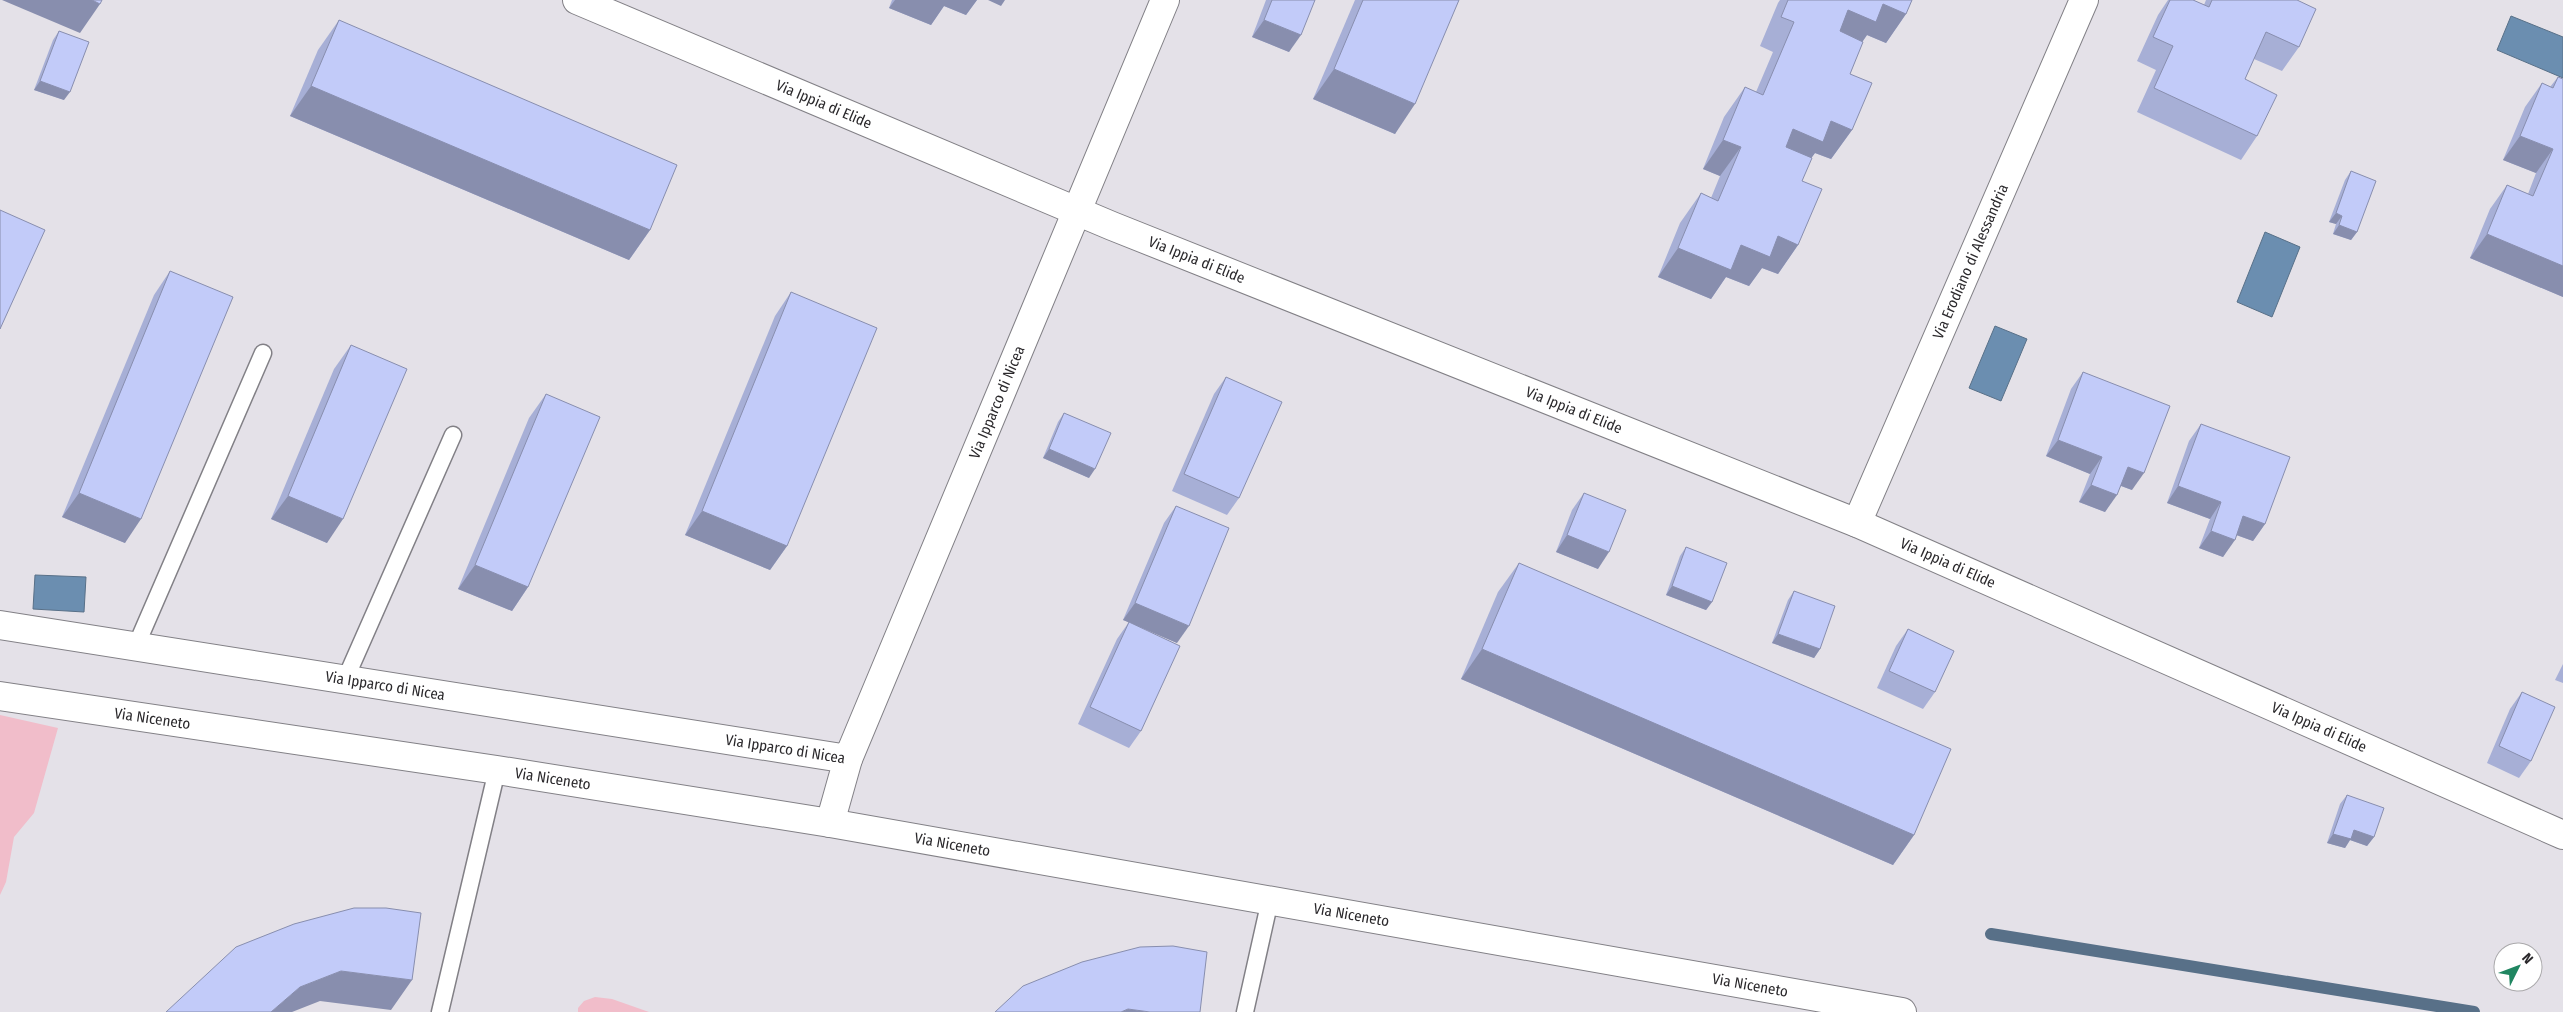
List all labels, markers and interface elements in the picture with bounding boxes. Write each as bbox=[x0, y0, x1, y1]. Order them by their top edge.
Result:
street label: Via Ippia di Elide bbox=[773, 76, 875, 133]
street label: Via Erodiano di Alessandria bbox=[1929, 181, 2012, 342]
street label: Via Ippia di Elide bbox=[1146, 232, 1248, 287]
street label: Via Ipparco di Nicea bbox=[965, 343, 1029, 462]
street label: Via Ippia di Elide bbox=[1523, 383, 1625, 437]
street label: Via Ippia di Elide bbox=[1897, 534, 1998, 592]
street label: Via Ipparco di Nicea bbox=[324, 668, 446, 704]
street label: Via Ippia di Elide bbox=[2269, 698, 2370, 756]
street label: Via Niceneto bbox=[113, 704, 192, 733]
street label: Via Ipparco di Nicea bbox=[724, 731, 846, 767]
street label: Via Niceneto bbox=[514, 764, 592, 794]
street label: Via Niceneto bbox=[913, 829, 992, 860]
street label: Via Niceneto bbox=[1312, 899, 1391, 930]
north arrow bbox=[2493, 942, 2543, 992]
text: N bbox=[2518, 950, 2536, 967]
street label: Via Niceneto bbox=[1711, 970, 1790, 1001]

